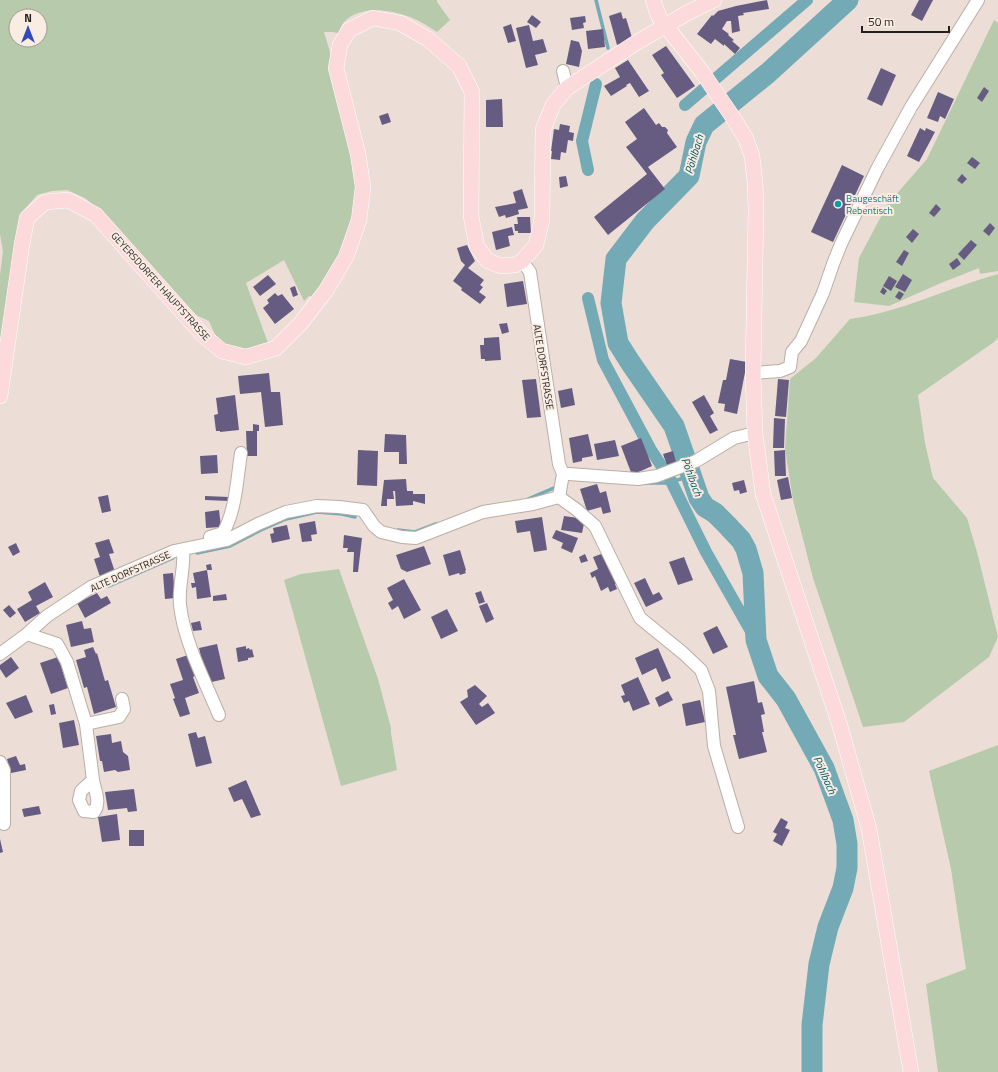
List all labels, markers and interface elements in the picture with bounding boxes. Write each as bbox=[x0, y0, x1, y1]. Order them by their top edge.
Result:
north arrow bbox=[8, 8, 48, 48]
scale bar bbox=[862, 8, 949, 34]
text: N bbox=[24, 10, 32, 26]
text: 50 m bbox=[868, 12, 894, 31]
water label: Pöhlbach bbox=[680, 132, 708, 176]
place label: Baugeschäft Rebentisch bbox=[846, 191, 899, 218]
marker: Baugeschäft Rebentisch bbox=[833, 199, 843, 209]
street label: GEYERSDORFER HAUPTSTRASSE bbox=[108, 229, 214, 344]
street label: ALTE DORFSTRASSE bbox=[529, 323, 558, 411]
water label: Pöhlbach bbox=[678, 455, 707, 499]
street label: ALTE DORFSTRASSE bbox=[88, 547, 173, 596]
water label: Pöhlbach bbox=[810, 753, 841, 797]

